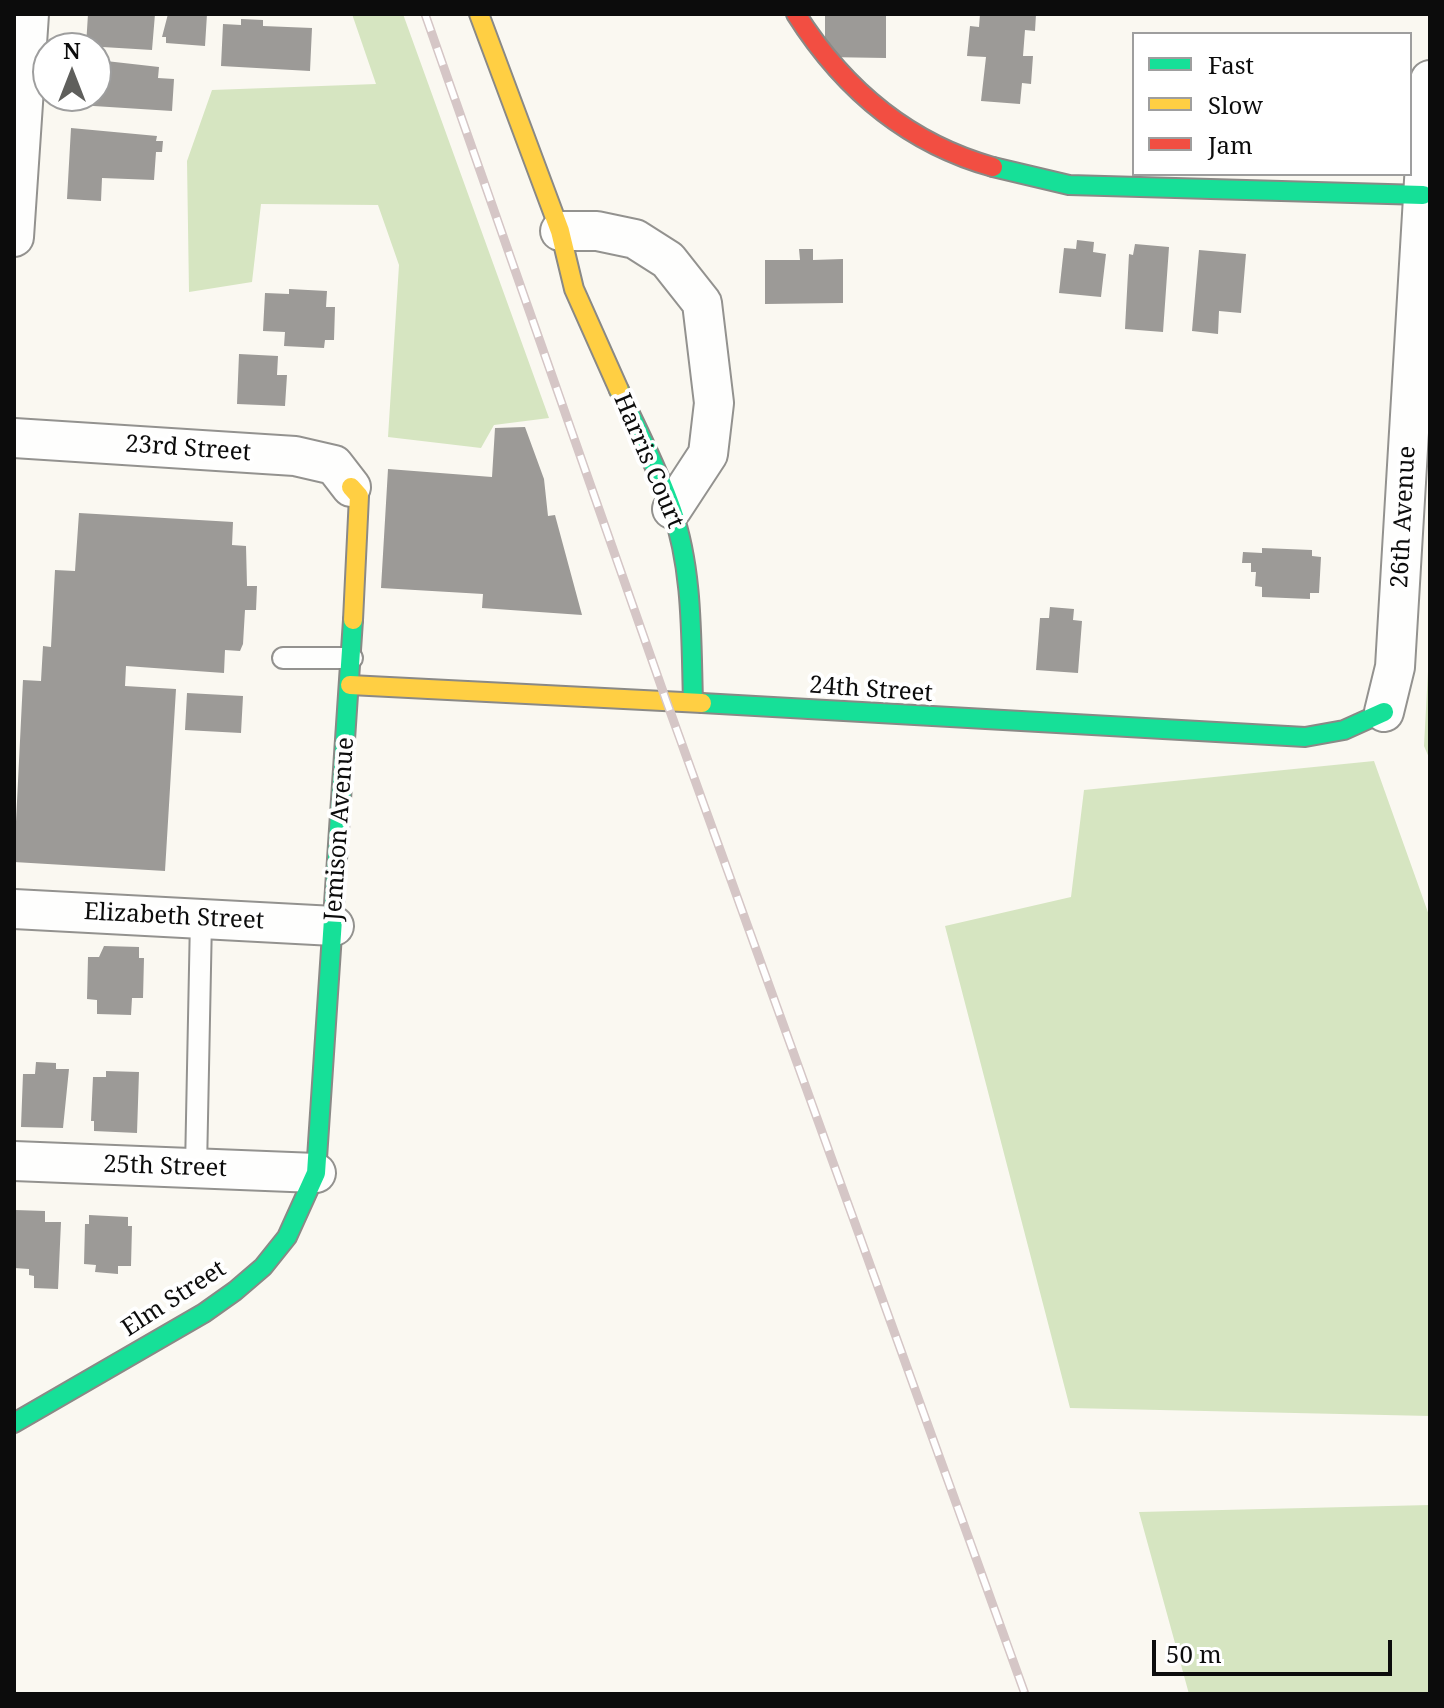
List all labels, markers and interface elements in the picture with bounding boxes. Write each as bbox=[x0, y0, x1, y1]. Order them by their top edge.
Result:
north arrow bbox=[32, 32, 112, 112]
legend bbox=[1132, 32, 1412, 176]
text: N bbox=[63, 35, 81, 65]
text: Fast bbox=[1208, 48, 1254, 81]
text: Slow bbox=[1208, 88, 1263, 121]
text: Jam bbox=[1208, 128, 1253, 161]
street label: Harris Court bbox=[607, 389, 689, 533]
street label: 23rd Street bbox=[124, 430, 252, 468]
street label: 26th Avenue bbox=[1386, 445, 1422, 589]
street label: 24th Street bbox=[808, 671, 934, 709]
street label: Jemison Avenue bbox=[319, 736, 361, 922]
street label: Elizabeth Street bbox=[83, 898, 265, 936]
street label: 25th Street bbox=[103, 1150, 227, 1184]
street label: Elm Street bbox=[117, 1255, 231, 1343]
scale bar bbox=[1156, 1624, 1396, 1674]
text: 50 m bbox=[1166, 1637, 1222, 1670]

